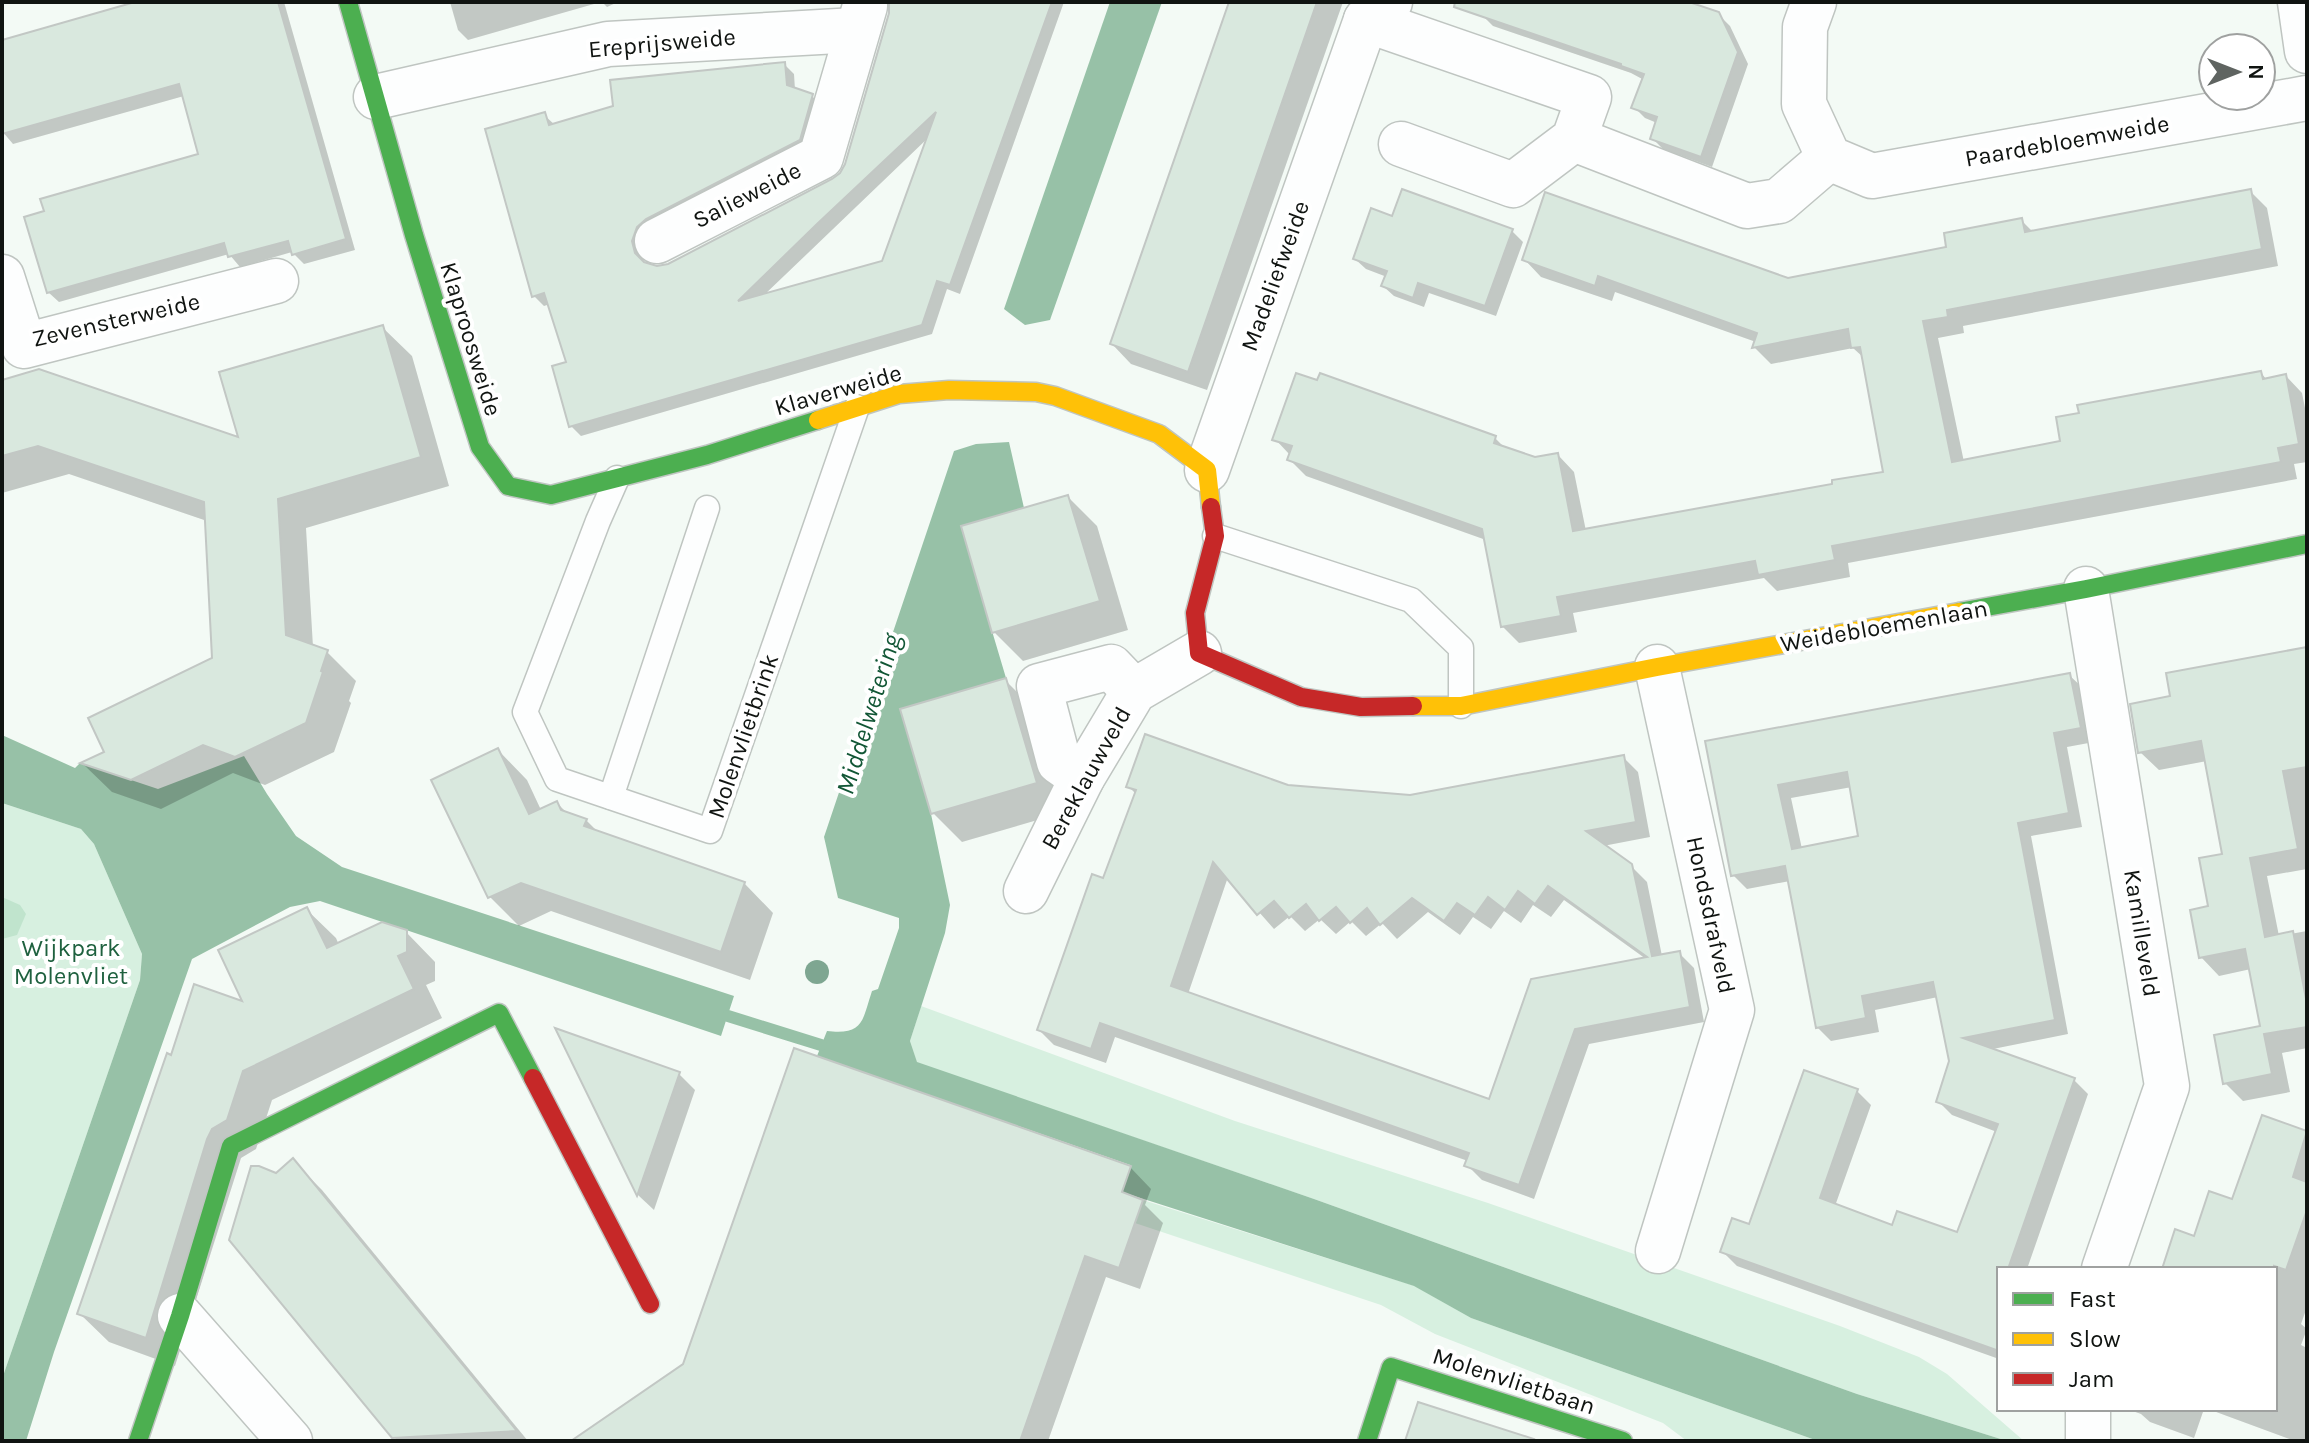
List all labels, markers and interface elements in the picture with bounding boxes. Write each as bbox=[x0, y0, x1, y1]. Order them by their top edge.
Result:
street label: Ereprijsweide bbox=[587, 23, 737, 63]
north arrow bbox=[2197, 32, 2277, 112]
text: N bbox=[2243, 64, 2269, 80]
street label: Paardebloemweide bbox=[1963, 109, 2171, 173]
street label: Salieweide bbox=[688, 156, 806, 234]
street label: Madeliefweide bbox=[1235, 197, 1315, 355]
street label: Klaproosweide bbox=[434, 259, 508, 419]
street label: Zevensterweide bbox=[29, 287, 203, 353]
street label: Klaverweide bbox=[771, 358, 905, 422]
street label: Weidebloemenlaan bbox=[1778, 594, 1990, 658]
water label: Middelwetering bbox=[829, 628, 908, 798]
street label: Molenvlietbrink bbox=[702, 650, 784, 822]
street label: Bereklauwveld bbox=[1035, 702, 1137, 854]
street label: Hondsdrafveld bbox=[1681, 834, 1741, 996]
street label: Kamilleveld bbox=[2118, 867, 2166, 999]
park label: Wijkpark Molenvliet bbox=[14, 934, 128, 990]
legend bbox=[1997, 1267, 2277, 1411]
text: Fast bbox=[2069, 1285, 2116, 1313]
text: Slow bbox=[2069, 1325, 2121, 1353]
street label: Molenvlietbaan bbox=[1429, 1342, 1599, 1420]
text: Jam bbox=[2069, 1365, 2114, 1393]

